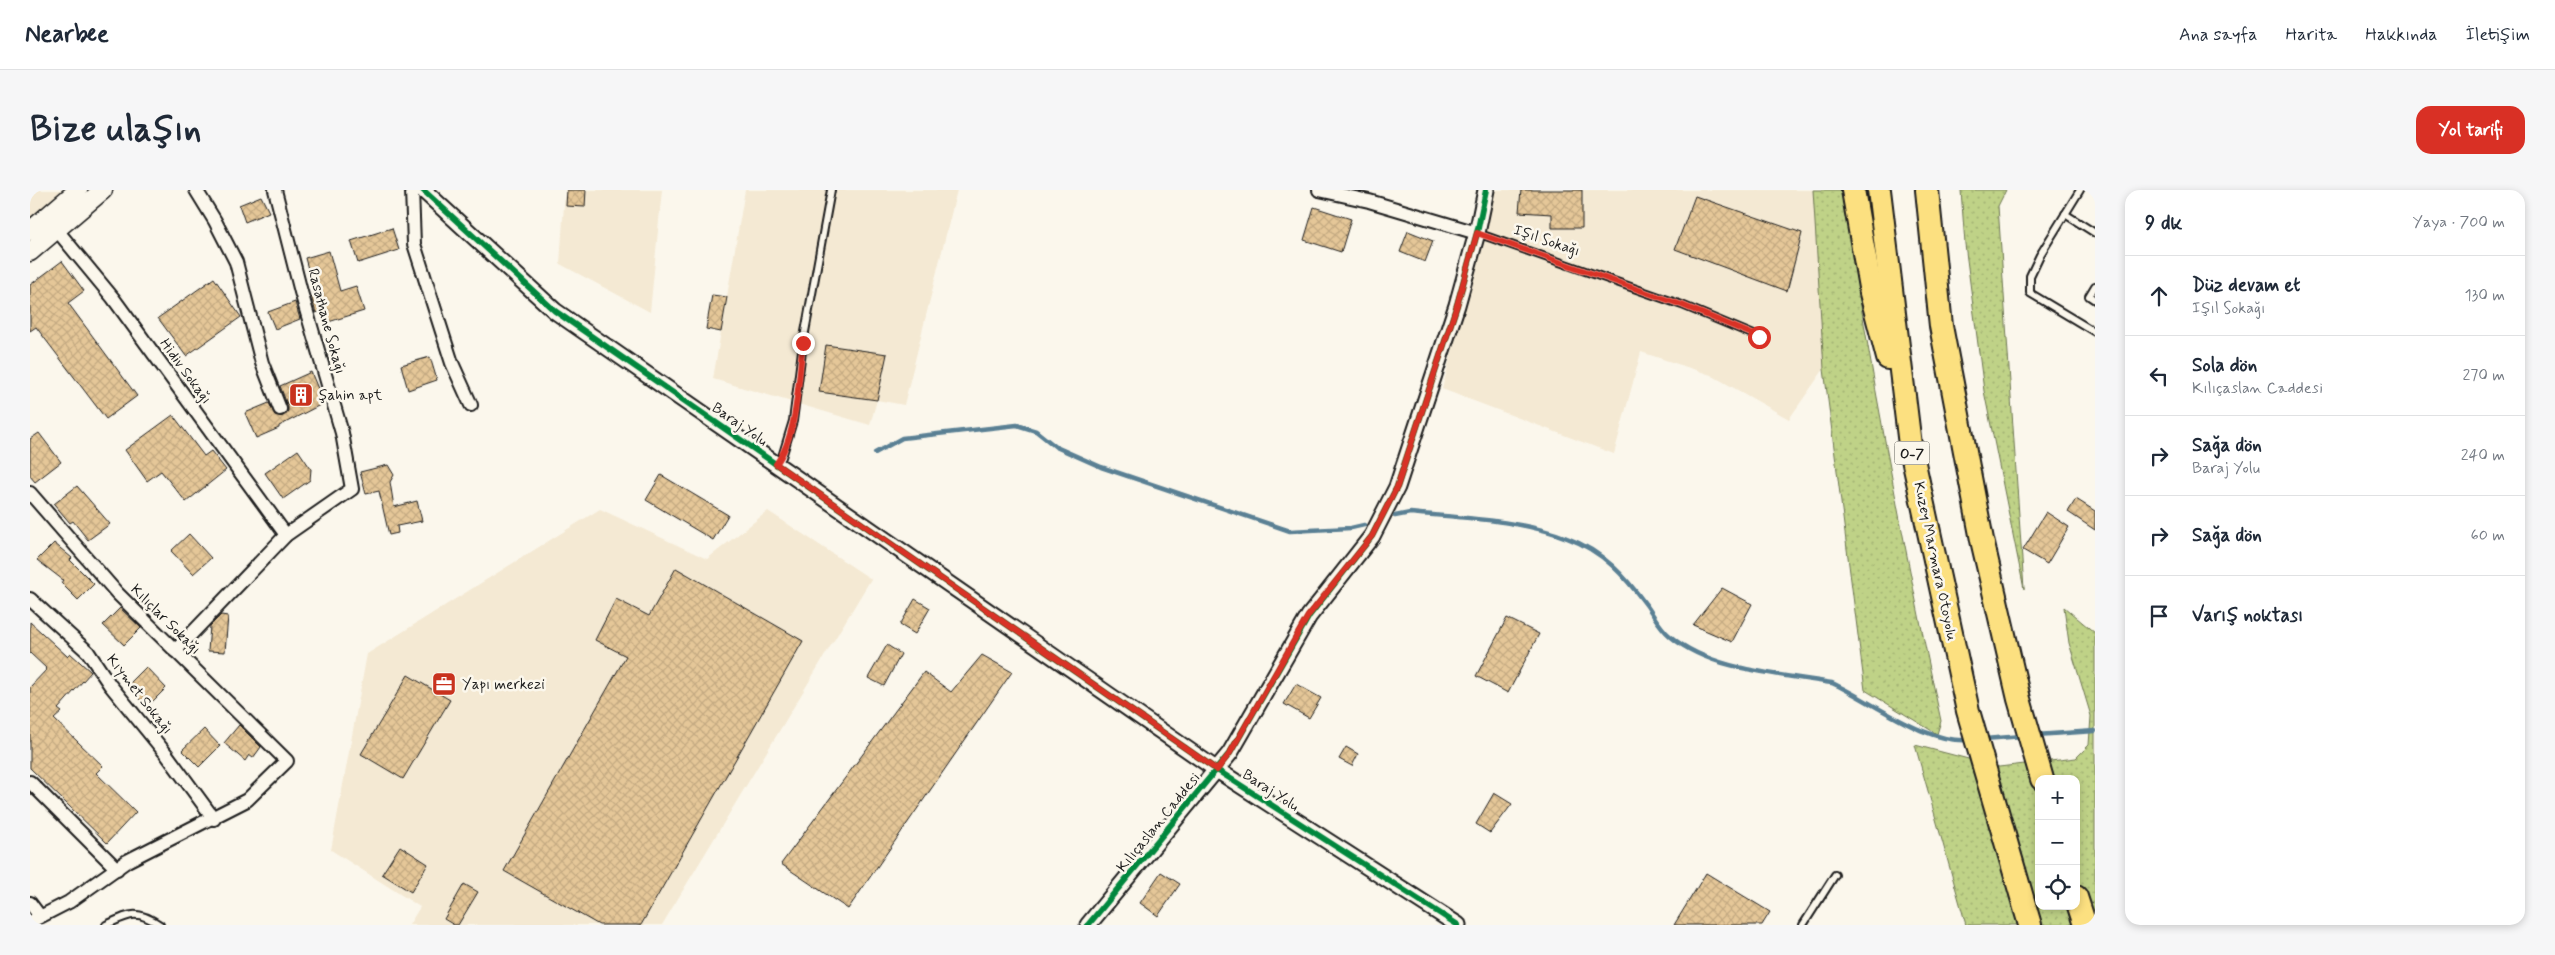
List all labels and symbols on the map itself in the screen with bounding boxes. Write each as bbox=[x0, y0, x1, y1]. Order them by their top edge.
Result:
street label: Işıl Sokağı bbox=[1511, 220, 1582, 262]
street label: Rasathane Sokağı bbox=[302, 266, 350, 376]
route start bbox=[1748, 326, 1771, 349]
route end bbox=[792, 332, 815, 355]
street label: Hidiv Sokağı bbox=[155, 335, 216, 408]
building icon: şahin apt bbox=[288, 382, 314, 408]
place label: şahin apt bbox=[318, 386, 383, 406]
street label: Baraj Yolu bbox=[708, 398, 771, 451]
road number: O-7 bbox=[1894, 442, 1930, 464]
street label: Kuzey Marmara Otoyolu bbox=[1908, 480, 1962, 642]
street label: Kılıçlar Sokağı bbox=[126, 580, 205, 659]
street label: Kıymet Sokağı bbox=[102, 650, 177, 739]
office icon: Yapı merkezi bbox=[431, 671, 457, 697]
place label: Yapı merkezi bbox=[462, 675, 545, 695]
street label: Baraj Yolu bbox=[1238, 765, 1303, 817]
street label: Kılıçaslan Caddesi bbox=[1112, 769, 1205, 877]

